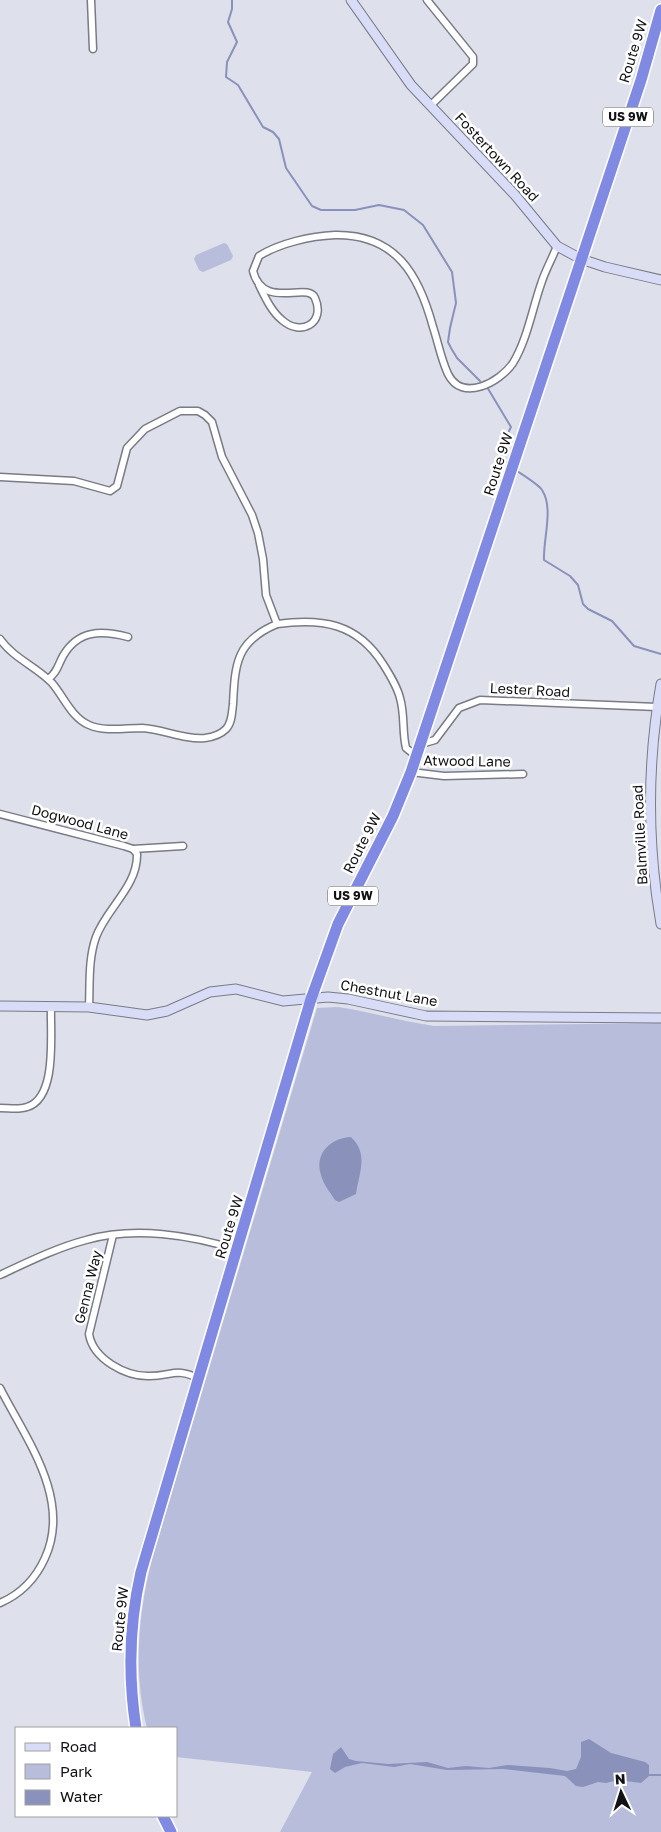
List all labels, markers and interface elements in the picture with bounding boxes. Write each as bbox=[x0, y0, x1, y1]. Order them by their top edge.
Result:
street label: Route 9W bbox=[615, 17, 650, 85]
road number: US 9W bbox=[603, 108, 653, 126]
street label: Fostertown Road bbox=[452, 109, 543, 205]
street label: Route 9W bbox=[479, 430, 516, 498]
street label: Lester Road bbox=[489, 679, 571, 700]
street label: Atwood Lane bbox=[423, 751, 511, 770]
street label: Balmville Road bbox=[628, 785, 651, 886]
street label: Dogwood Lane bbox=[30, 800, 130, 843]
street label: Route 9W bbox=[339, 809, 384, 876]
road number: US 9W bbox=[328, 886, 378, 906]
street label: Chestnut Lane bbox=[339, 976, 439, 1009]
street label: Route 9W bbox=[211, 1193, 246, 1261]
street label: Genna Way bbox=[70, 1248, 105, 1325]
street label: Route 9W bbox=[108, 1585, 131, 1652]
legend bbox=[15, 1727, 178, 1817]
text: Road bbox=[60, 1737, 97, 1755]
text: Park bbox=[60, 1762, 93, 1780]
north arrow bbox=[596, 1767, 646, 1817]
text: N bbox=[614, 1770, 626, 1787]
text: Water bbox=[60, 1787, 103, 1805]

